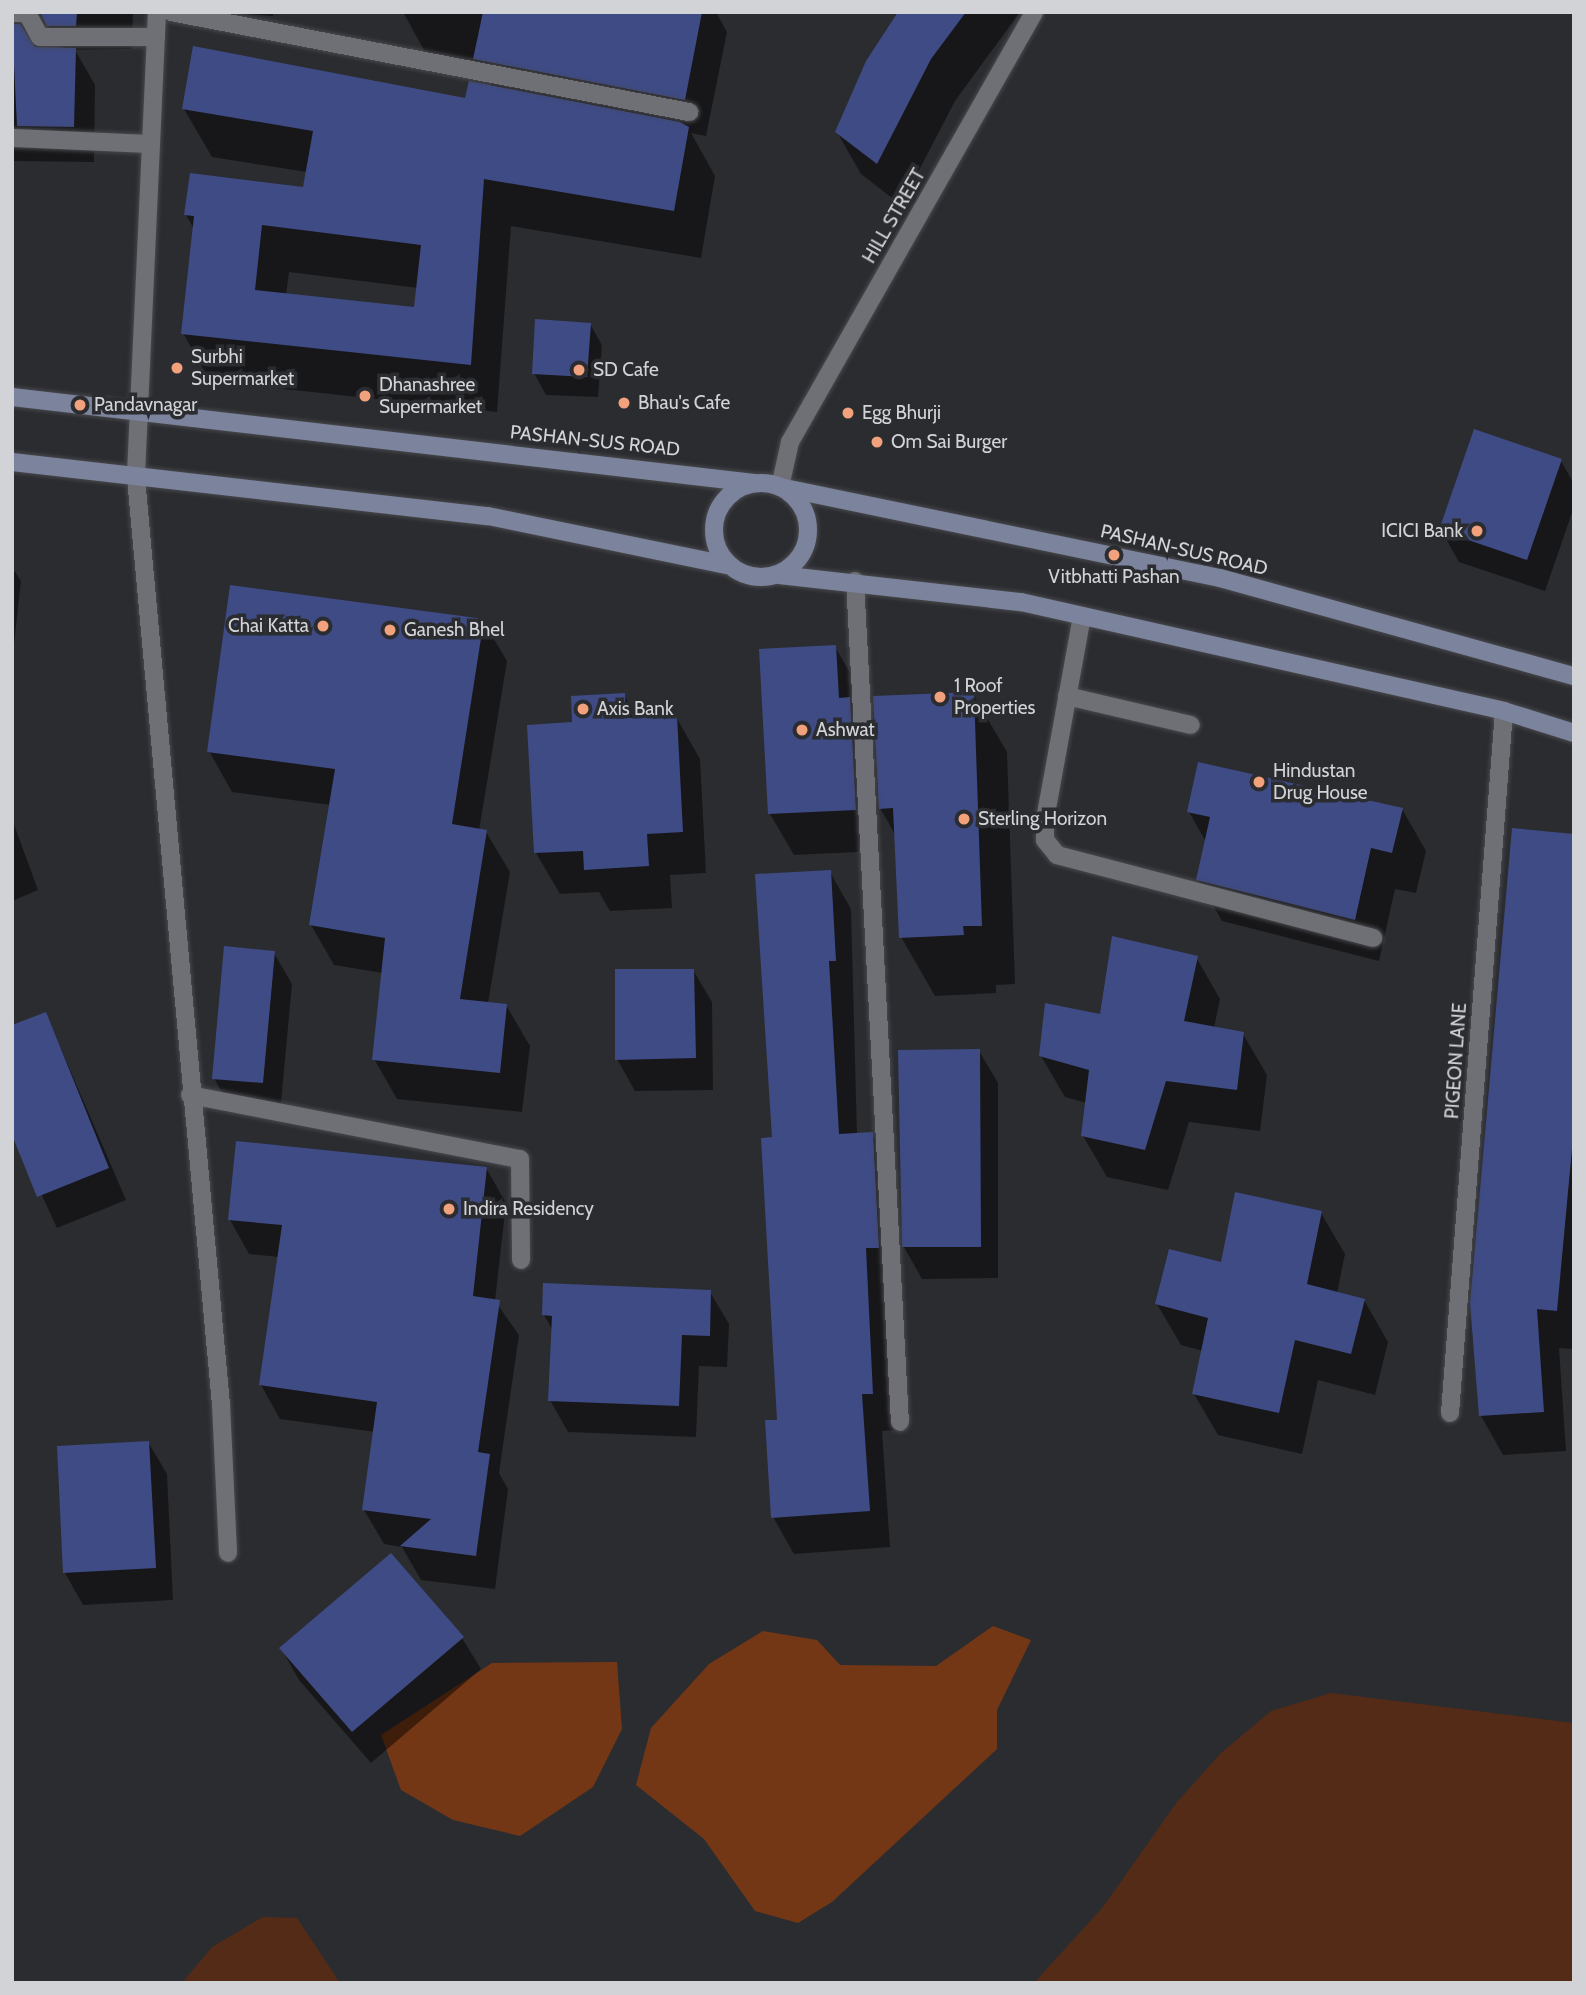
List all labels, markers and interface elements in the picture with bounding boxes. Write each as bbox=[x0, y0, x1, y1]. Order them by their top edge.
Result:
street label: HILL STREET bbox=[858, 165, 930, 267]
place label: Surbhi Supermarket bbox=[191, 346, 294, 390]
place label: SD Cafe bbox=[593, 359, 659, 381]
marker: Surbhi Supermarket bbox=[169, 360, 185, 376]
marker: SD Cafe bbox=[571, 362, 587, 378]
place label: Dhanashree Supermarket bbox=[379, 374, 482, 418]
marker: Dhanashree Supermarket bbox=[357, 388, 373, 404]
place label: Bhau's Cafe bbox=[638, 392, 730, 414]
place label: Pandavnagar bbox=[94, 394, 197, 416]
marker: Bhau's Cafe bbox=[616, 395, 632, 411]
marker: Pandavnagar bbox=[72, 397, 88, 413]
place label: Egg Bhurji bbox=[862, 402, 941, 424]
marker: Egg Bhurji bbox=[840, 405, 856, 421]
street label: PASHAN-SUS ROAD bbox=[509, 421, 681, 461]
place label: Om Sai Burger bbox=[891, 431, 1007, 453]
marker: Om Sai Burger bbox=[869, 434, 885, 450]
street label: PASHAN-SUS ROAD bbox=[1098, 520, 1270, 580]
place label: ICICI Bank bbox=[1381, 520, 1463, 542]
marker: ICICI Bank bbox=[1469, 523, 1485, 539]
marker: Vitbhatti Pashan bbox=[1106, 547, 1122, 563]
place label: Vitbhatti Pashan bbox=[1048, 566, 1180, 588]
place label: Chai Katta bbox=[228, 615, 309, 637]
marker: Chai Katta bbox=[315, 618, 331, 634]
place label: Ganesh Bhel bbox=[404, 619, 504, 641]
marker: Ganesh Bhel bbox=[382, 622, 398, 638]
place label: 1 Roof Properties bbox=[954, 675, 1035, 719]
marker: 1 Roof Properties bbox=[932, 689, 948, 705]
place label: Axis Bank bbox=[597, 698, 673, 720]
marker: Axis Bank bbox=[575, 701, 591, 717]
place label: Ashwat bbox=[816, 719, 875, 741]
marker: Ashwat bbox=[794, 722, 810, 738]
place label: Hindustan Drug House bbox=[1273, 760, 1368, 804]
marker: Hindustan Drug House bbox=[1251, 774, 1267, 790]
place label: Sterling Horizon bbox=[978, 808, 1107, 830]
marker: Sterling Horizon bbox=[956, 811, 972, 827]
street label: PIGEON LANE bbox=[1441, 1002, 1471, 1120]
place label: Indira Residency bbox=[463, 1198, 594, 1220]
marker: Indira Residency bbox=[441, 1201, 457, 1217]

